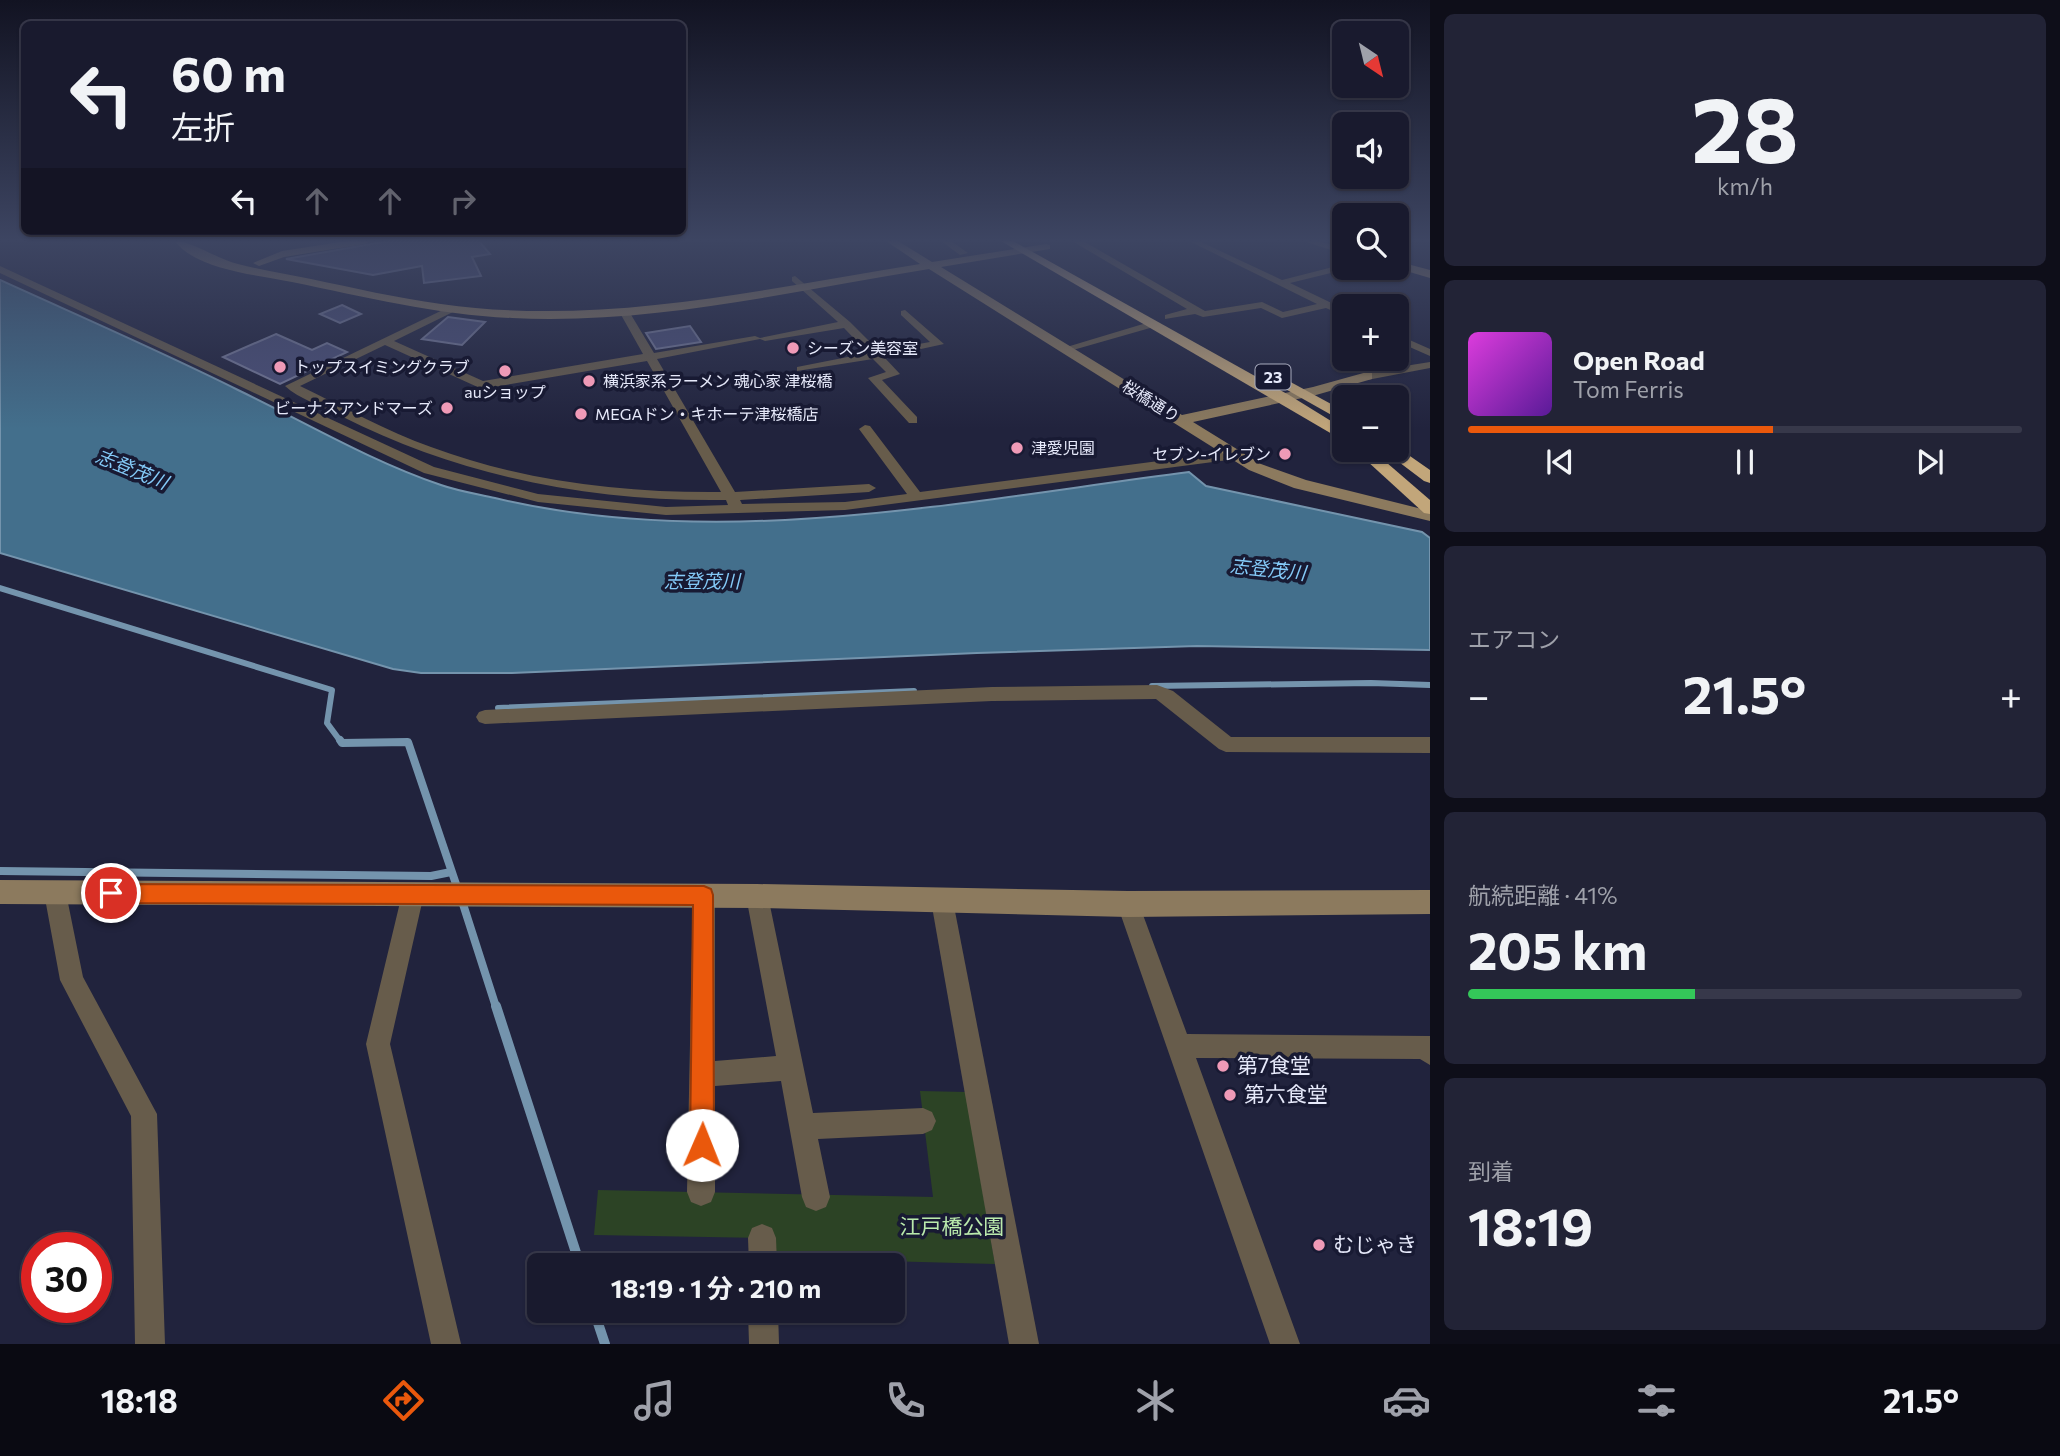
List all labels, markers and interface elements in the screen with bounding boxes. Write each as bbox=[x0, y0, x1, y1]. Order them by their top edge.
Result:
north arrow bbox=[1332, 21, 1409, 98]
map controls bbox=[1332, 21, 1409, 462]
text: 60 m bbox=[171, 42, 286, 102]
icon: left bbox=[56, 49, 147, 140]
text: 28 bbox=[1691, 70, 1799, 182]
text: 左折 bbox=[171, 106, 235, 146]
button: sound bbox=[1332, 112, 1409, 189]
text: km/h bbox=[1717, 172, 1773, 200]
icon: left bbox=[225, 182, 263, 220]
icon: ahead bbox=[298, 182, 336, 220]
icon: ahead bbox=[371, 182, 409, 220]
icon: right bbox=[444, 182, 482, 220]
button: search bbox=[1332, 203, 1409, 280]
button: + bbox=[1332, 294, 1409, 371]
place label: シーズン美容室 bbox=[807, 338, 918, 357]
marker: シーズン美容室 bbox=[785, 340, 801, 356]
text: Open Road bbox=[1573, 344, 1705, 375]
place label: トップスイミングクラブ bbox=[294, 357, 470, 376]
marker: トップスイミングクラブ bbox=[272, 359, 288, 375]
marker: auショップ bbox=[497, 363, 513, 379]
road number: 23 bbox=[1256, 364, 1290, 390]
place label: 横浜家系ラーメン 魂心家 津桜橋 bbox=[603, 371, 833, 390]
marker: 横浜家系ラーメン 魂心家 津桜橋 bbox=[581, 373, 597, 389]
text: Tom Ferris bbox=[1573, 375, 1684, 403]
street label: 桜橋通り bbox=[1119, 376, 1183, 426]
place label: auショップ bbox=[464, 382, 546, 401]
button: − bbox=[1332, 385, 1409, 462]
place label: ビーナスアンドマーズ bbox=[274, 398, 433, 417]
marker: ビーナスアンドマーズ bbox=[439, 400, 455, 416]
place label: MEGAドン・キホーテ津桜橋店 bbox=[595, 404, 819, 423]
marker: MEGAドン・キホーテ津桜橋店 bbox=[573, 406, 589, 422]
place label: 津愛児園 bbox=[1031, 438, 1095, 457]
marker: 津愛児園 bbox=[1009, 440, 1025, 456]
icon: previous bbox=[1541, 443, 1579, 481]
icon: pause bbox=[1726, 443, 1764, 481]
icon: next bbox=[1911, 443, 1949, 481]
water label: 志登茂川 bbox=[93, 444, 174, 494]
place label: セブン-イレブン bbox=[1152, 444, 1271, 463]
marker: セブン-イレブン bbox=[1277, 446, 1293, 462]
water label: 志登茂川 bbox=[1229, 553, 1309, 584]
water label: 志登茂川 bbox=[664, 569, 742, 592]
text: エアコン bbox=[1468, 625, 1560, 653]
text: 21.5° bbox=[1683, 661, 1806, 725]
text: − bbox=[1468, 671, 1490, 718]
text: + bbox=[2000, 671, 2022, 718]
pin bbox=[81, 863, 141, 923]
icon: arrive bbox=[92, 874, 130, 912]
text: 航続距離 · 41% bbox=[1468, 881, 1617, 909]
text: 205 km bbox=[1468, 917, 1647, 981]
place label: 第7食堂 bbox=[1237, 1052, 1311, 1077]
marker: 第7食堂 bbox=[1215, 1058, 1231, 1074]
place label: 第六食堂 bbox=[1244, 1081, 1328, 1106]
marker: 第六食堂 bbox=[1222, 1087, 1238, 1103]
position arrow bbox=[665, 1108, 739, 1182]
text: 到着 bbox=[1468, 1157, 1514, 1185]
text: 18:19 bbox=[1468, 1193, 1593, 1257]
park label: 江戸橋公園 bbox=[900, 1213, 1005, 1238]
place label: むじゃき bbox=[1333, 1231, 1417, 1256]
speed limit sign: 30 bbox=[21, 1232, 112, 1323]
marker: むじゃき bbox=[1311, 1237, 1327, 1253]
text: 18:19 · 1 分 · 210 m bbox=[611, 1272, 821, 1303]
icon: directions bbox=[379, 1376, 428, 1425]
icon: music bbox=[630, 1376, 679, 1425]
icon: phone bbox=[881, 1376, 930, 1425]
icon: climate bbox=[1131, 1376, 1180, 1425]
icon: car bbox=[1382, 1376, 1431, 1425]
icon: filters bbox=[1632, 1376, 1681, 1425]
text: 18:18 bbox=[101, 1380, 178, 1420]
text: 21.5° bbox=[1883, 1380, 1959, 1420]

